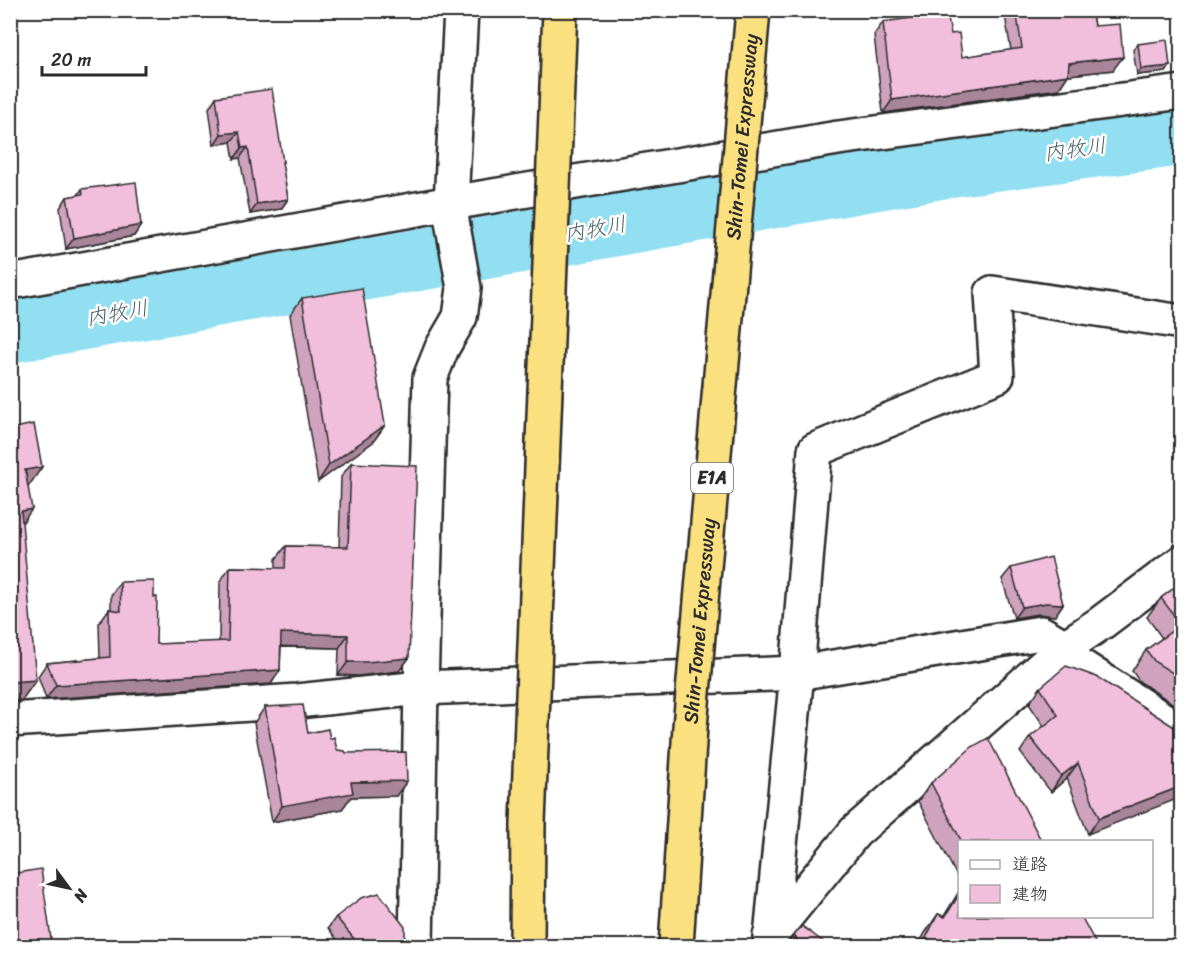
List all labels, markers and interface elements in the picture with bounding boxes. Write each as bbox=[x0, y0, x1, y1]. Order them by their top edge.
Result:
street label: Shin-Tomei Expressway bbox=[716, 32, 769, 241]
scale bar bbox=[42, 39, 146, 77]
text: 20 m bbox=[51, 44, 91, 76]
water label: 内牧川 bbox=[1041, 126, 1109, 172]
water label: 内牧川 bbox=[561, 205, 629, 253]
water label: 内牧川 bbox=[83, 289, 151, 337]
road number: E1A bbox=[691, 463, 733, 493]
street label: Shin-Tomei Expressway bbox=[673, 516, 726, 725]
legend bbox=[958, 840, 1153, 918]
text: 道路 bbox=[1012, 848, 1048, 880]
north arrow bbox=[39, 858, 99, 918]
text: 建物 bbox=[1012, 878, 1048, 910]
text: N bbox=[65, 883, 97, 909]

